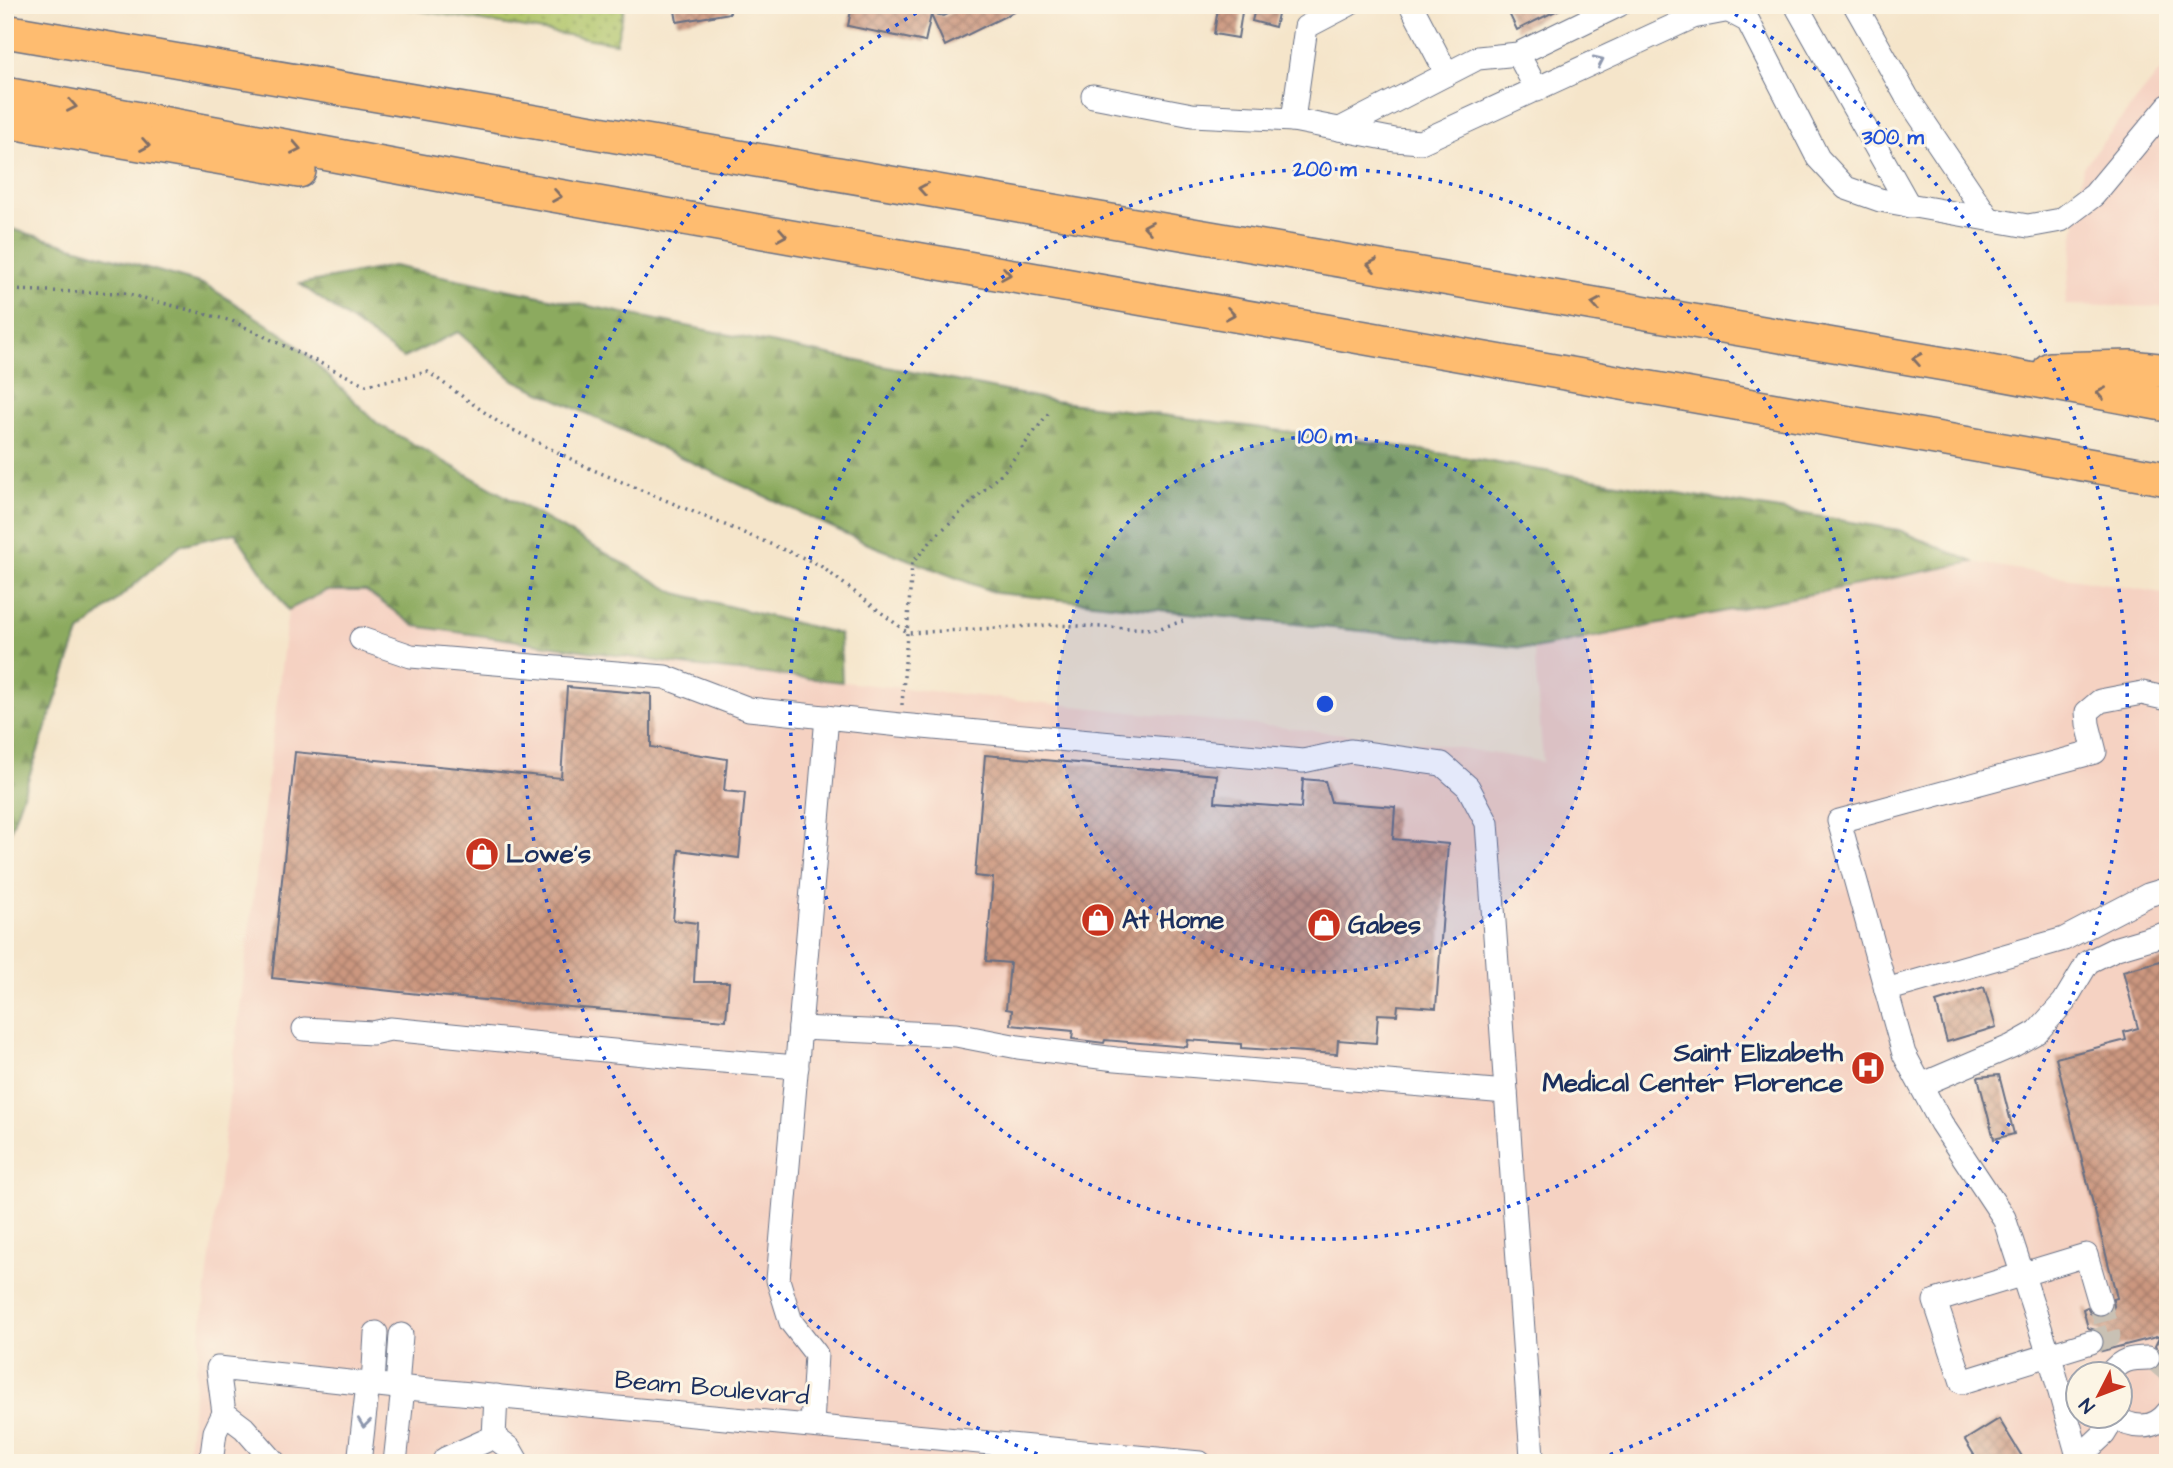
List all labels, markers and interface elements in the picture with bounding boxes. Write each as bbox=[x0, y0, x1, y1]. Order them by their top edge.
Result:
one-way arrow bbox=[1592, 55, 1604, 69]
one-way arrow bbox=[66, 98, 78, 113]
text: 300 m bbox=[1861, 123, 1925, 152]
one-way arrow bbox=[139, 137, 151, 152]
one-way arrow bbox=[290, 139, 302, 154]
text: 200 m bbox=[1292, 155, 1357, 184]
one-way arrow bbox=[917, 182, 929, 197]
one-way arrow bbox=[551, 187, 563, 202]
one-way arrow bbox=[1142, 220, 1153, 235]
one-way arrow bbox=[776, 227, 788, 242]
one-way arrow bbox=[1366, 258, 1378, 273]
one-way arrow bbox=[1000, 266, 1012, 281]
one-way arrow bbox=[1590, 297, 1602, 312]
one-way arrow bbox=[1224, 305, 1236, 320]
one-way arrow bbox=[1912, 352, 1923, 367]
one-way arrow bbox=[2095, 386, 2107, 401]
text: 100 m bbox=[1298, 422, 1353, 451]
centre of rings bbox=[1313, 692, 1337, 716]
shop icon: Lowe's bbox=[463, 835, 501, 873]
place label: Lowe's bbox=[506, 836, 591, 872]
shop icon: At Home bbox=[1079, 901, 1117, 939]
place label: At Home bbox=[1122, 902, 1224, 938]
shop icon: Gabes bbox=[1305, 906, 1343, 944]
place label: Gabes bbox=[1348, 907, 1421, 943]
place label: Saint Elizabeth Medical Center Florence bbox=[1543, 1035, 1844, 1101]
hospital icon: Saint Elizabeth Medical Center Florence bbox=[1849, 1049, 1887, 1087]
north arrow bbox=[2064, 1360, 2134, 1430]
street label: Beam Boulevard bbox=[613, 1362, 811, 1414]
text: N bbox=[2073, 1392, 2102, 1419]
one-way arrow bbox=[356, 1418, 371, 1429]

